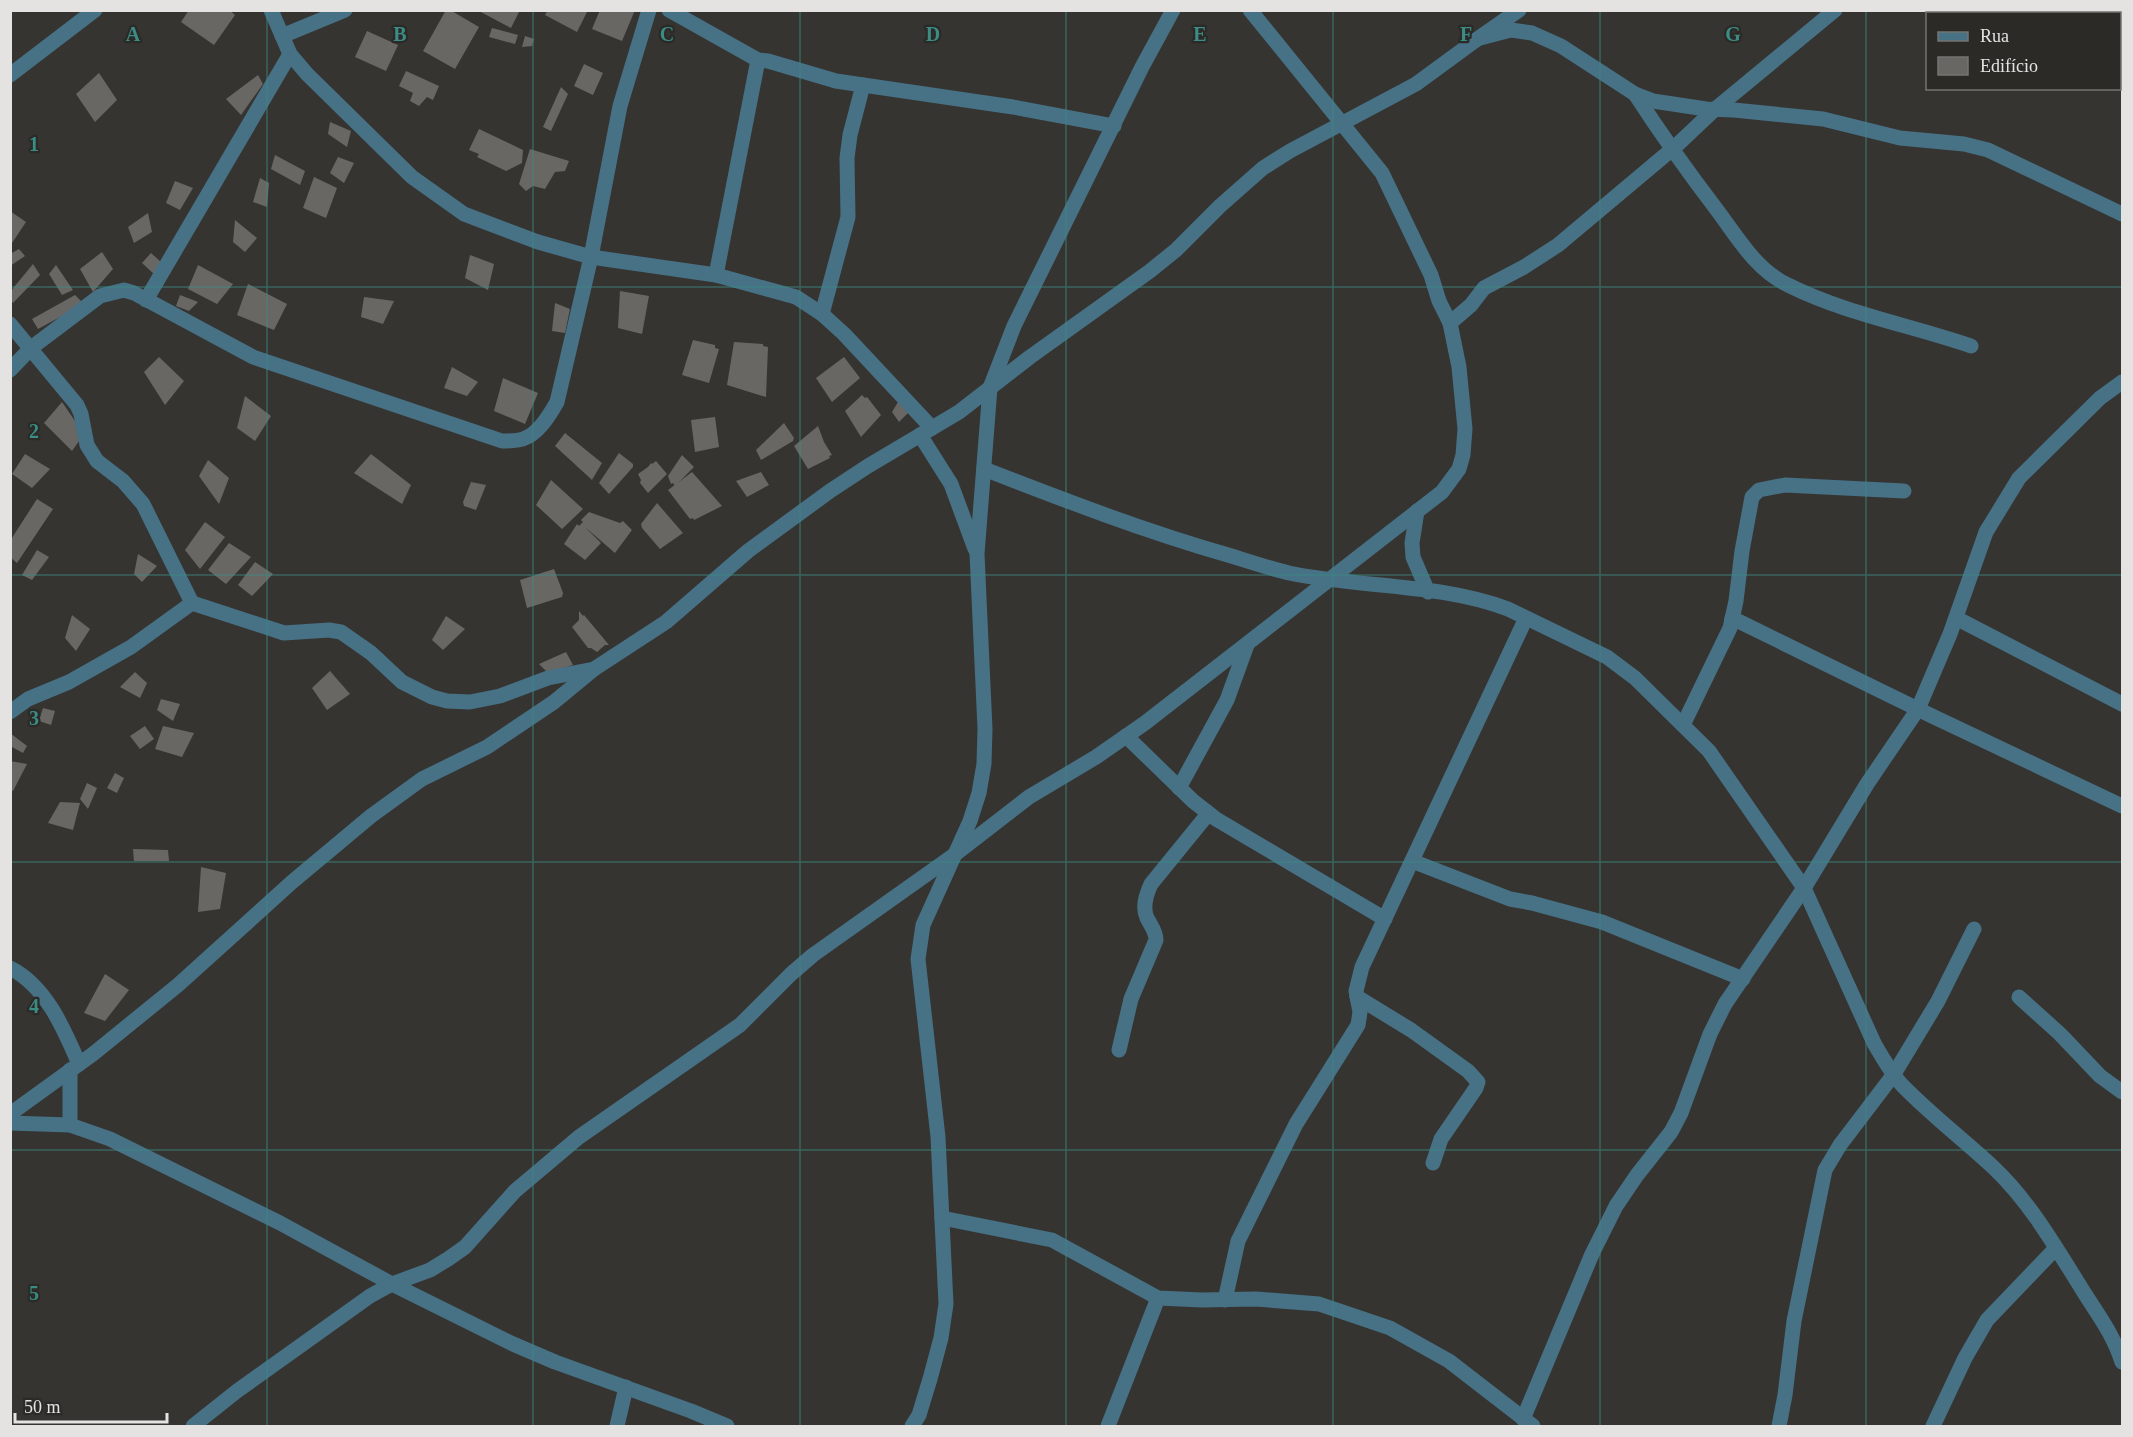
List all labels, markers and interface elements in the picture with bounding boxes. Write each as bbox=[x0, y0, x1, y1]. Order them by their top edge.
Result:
legend bbox=[1926, 12, 2121, 90]
text: A bbox=[126, 23, 141, 45]
text: B bbox=[393, 23, 407, 45]
text: C bbox=[660, 23, 674, 45]
text: D bbox=[926, 23, 940, 45]
text: E bbox=[1193, 23, 1207, 45]
text: F bbox=[1460, 23, 1472, 45]
text: G bbox=[1725, 23, 1741, 45]
text: Rua bbox=[1980, 26, 2009, 46]
text: Edifício bbox=[1980, 56, 2038, 76]
text: 1 bbox=[29, 133, 39, 155]
text: 2 bbox=[29, 420, 39, 442]
text: 3 bbox=[29, 707, 39, 729]
text: 4 bbox=[29, 995, 39, 1017]
text: 5 bbox=[29, 1282, 39, 1304]
scale bar bbox=[15, 1386, 166, 1424]
text: 50 m bbox=[24, 1397, 61, 1417]

